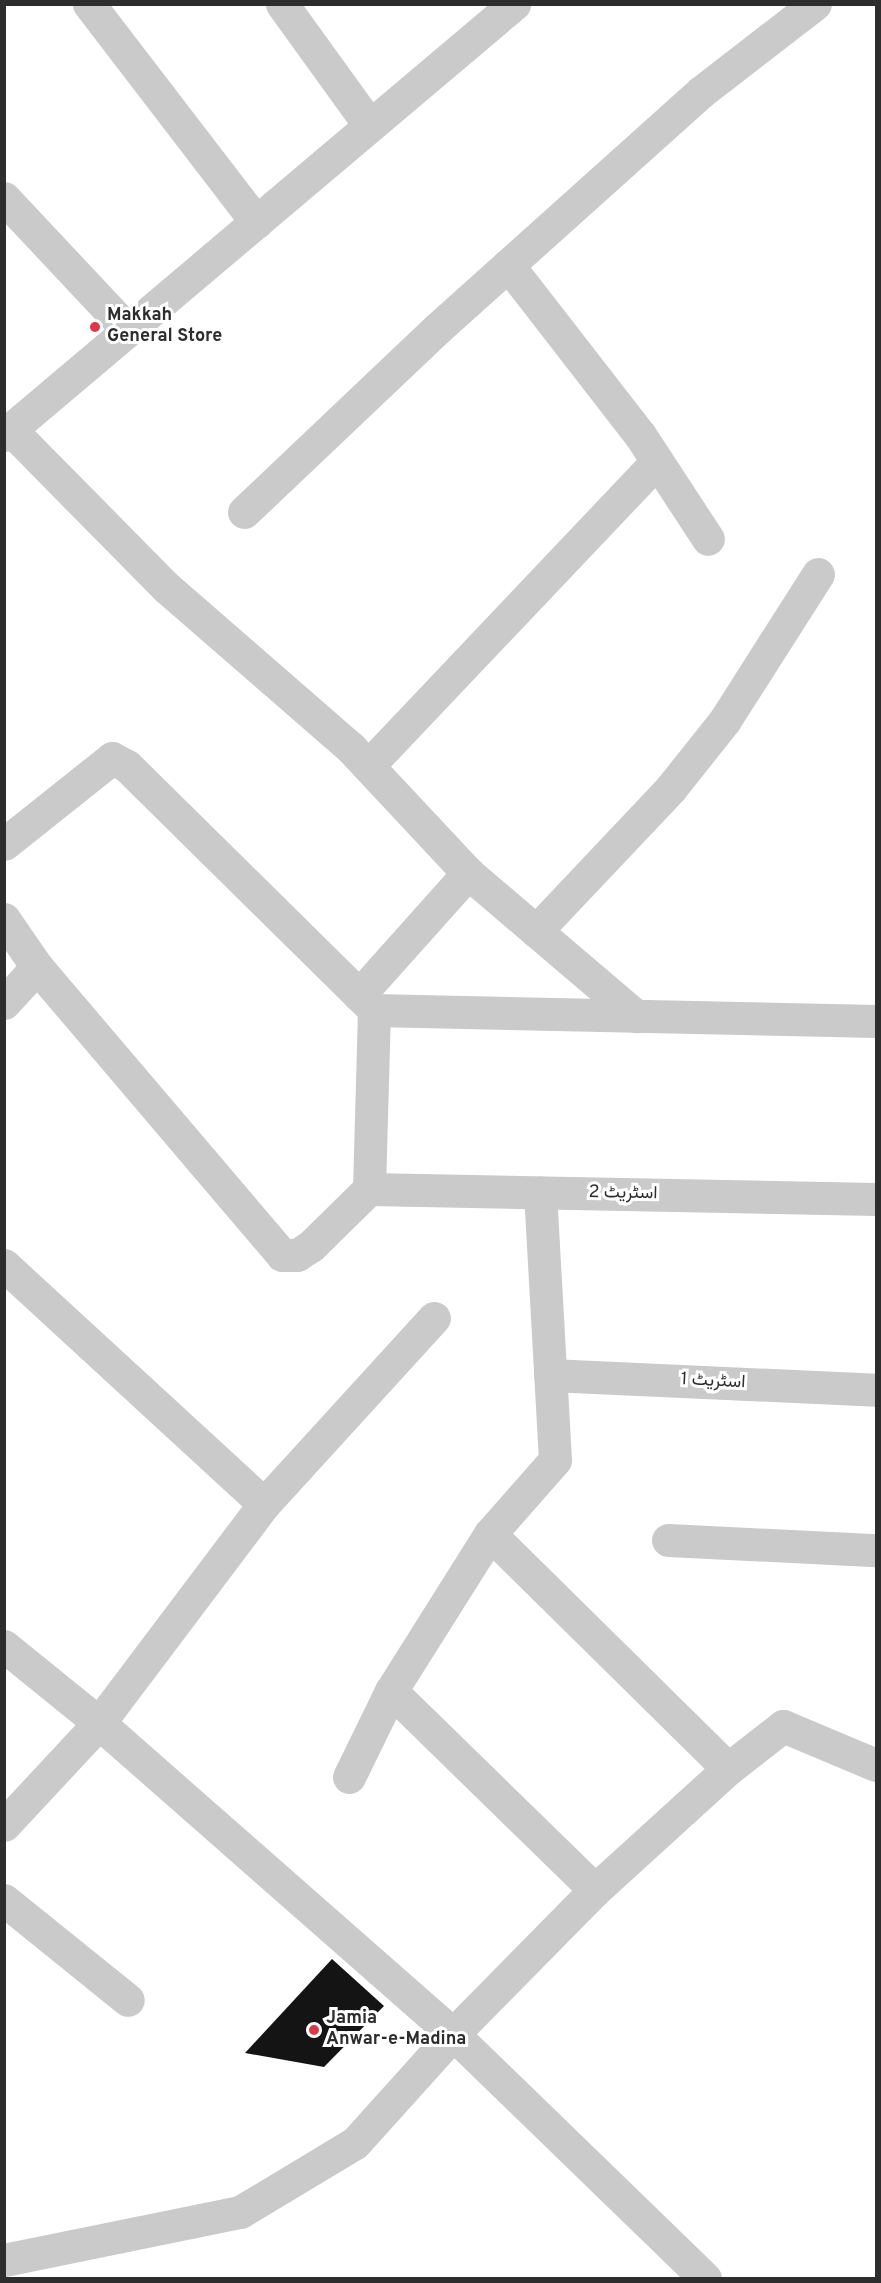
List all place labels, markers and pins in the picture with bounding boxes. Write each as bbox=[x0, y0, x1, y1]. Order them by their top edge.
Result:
place label: Makkah General Store bbox=[107, 306, 222, 348]
marker: Makkah General Store bbox=[88, 320, 102, 334]
place label: Jamia Anwar-e-Madina bbox=[326, 2009, 466, 2052]
marker: Jamia Anwar-e-Madina bbox=[307, 2023, 321, 2037]

